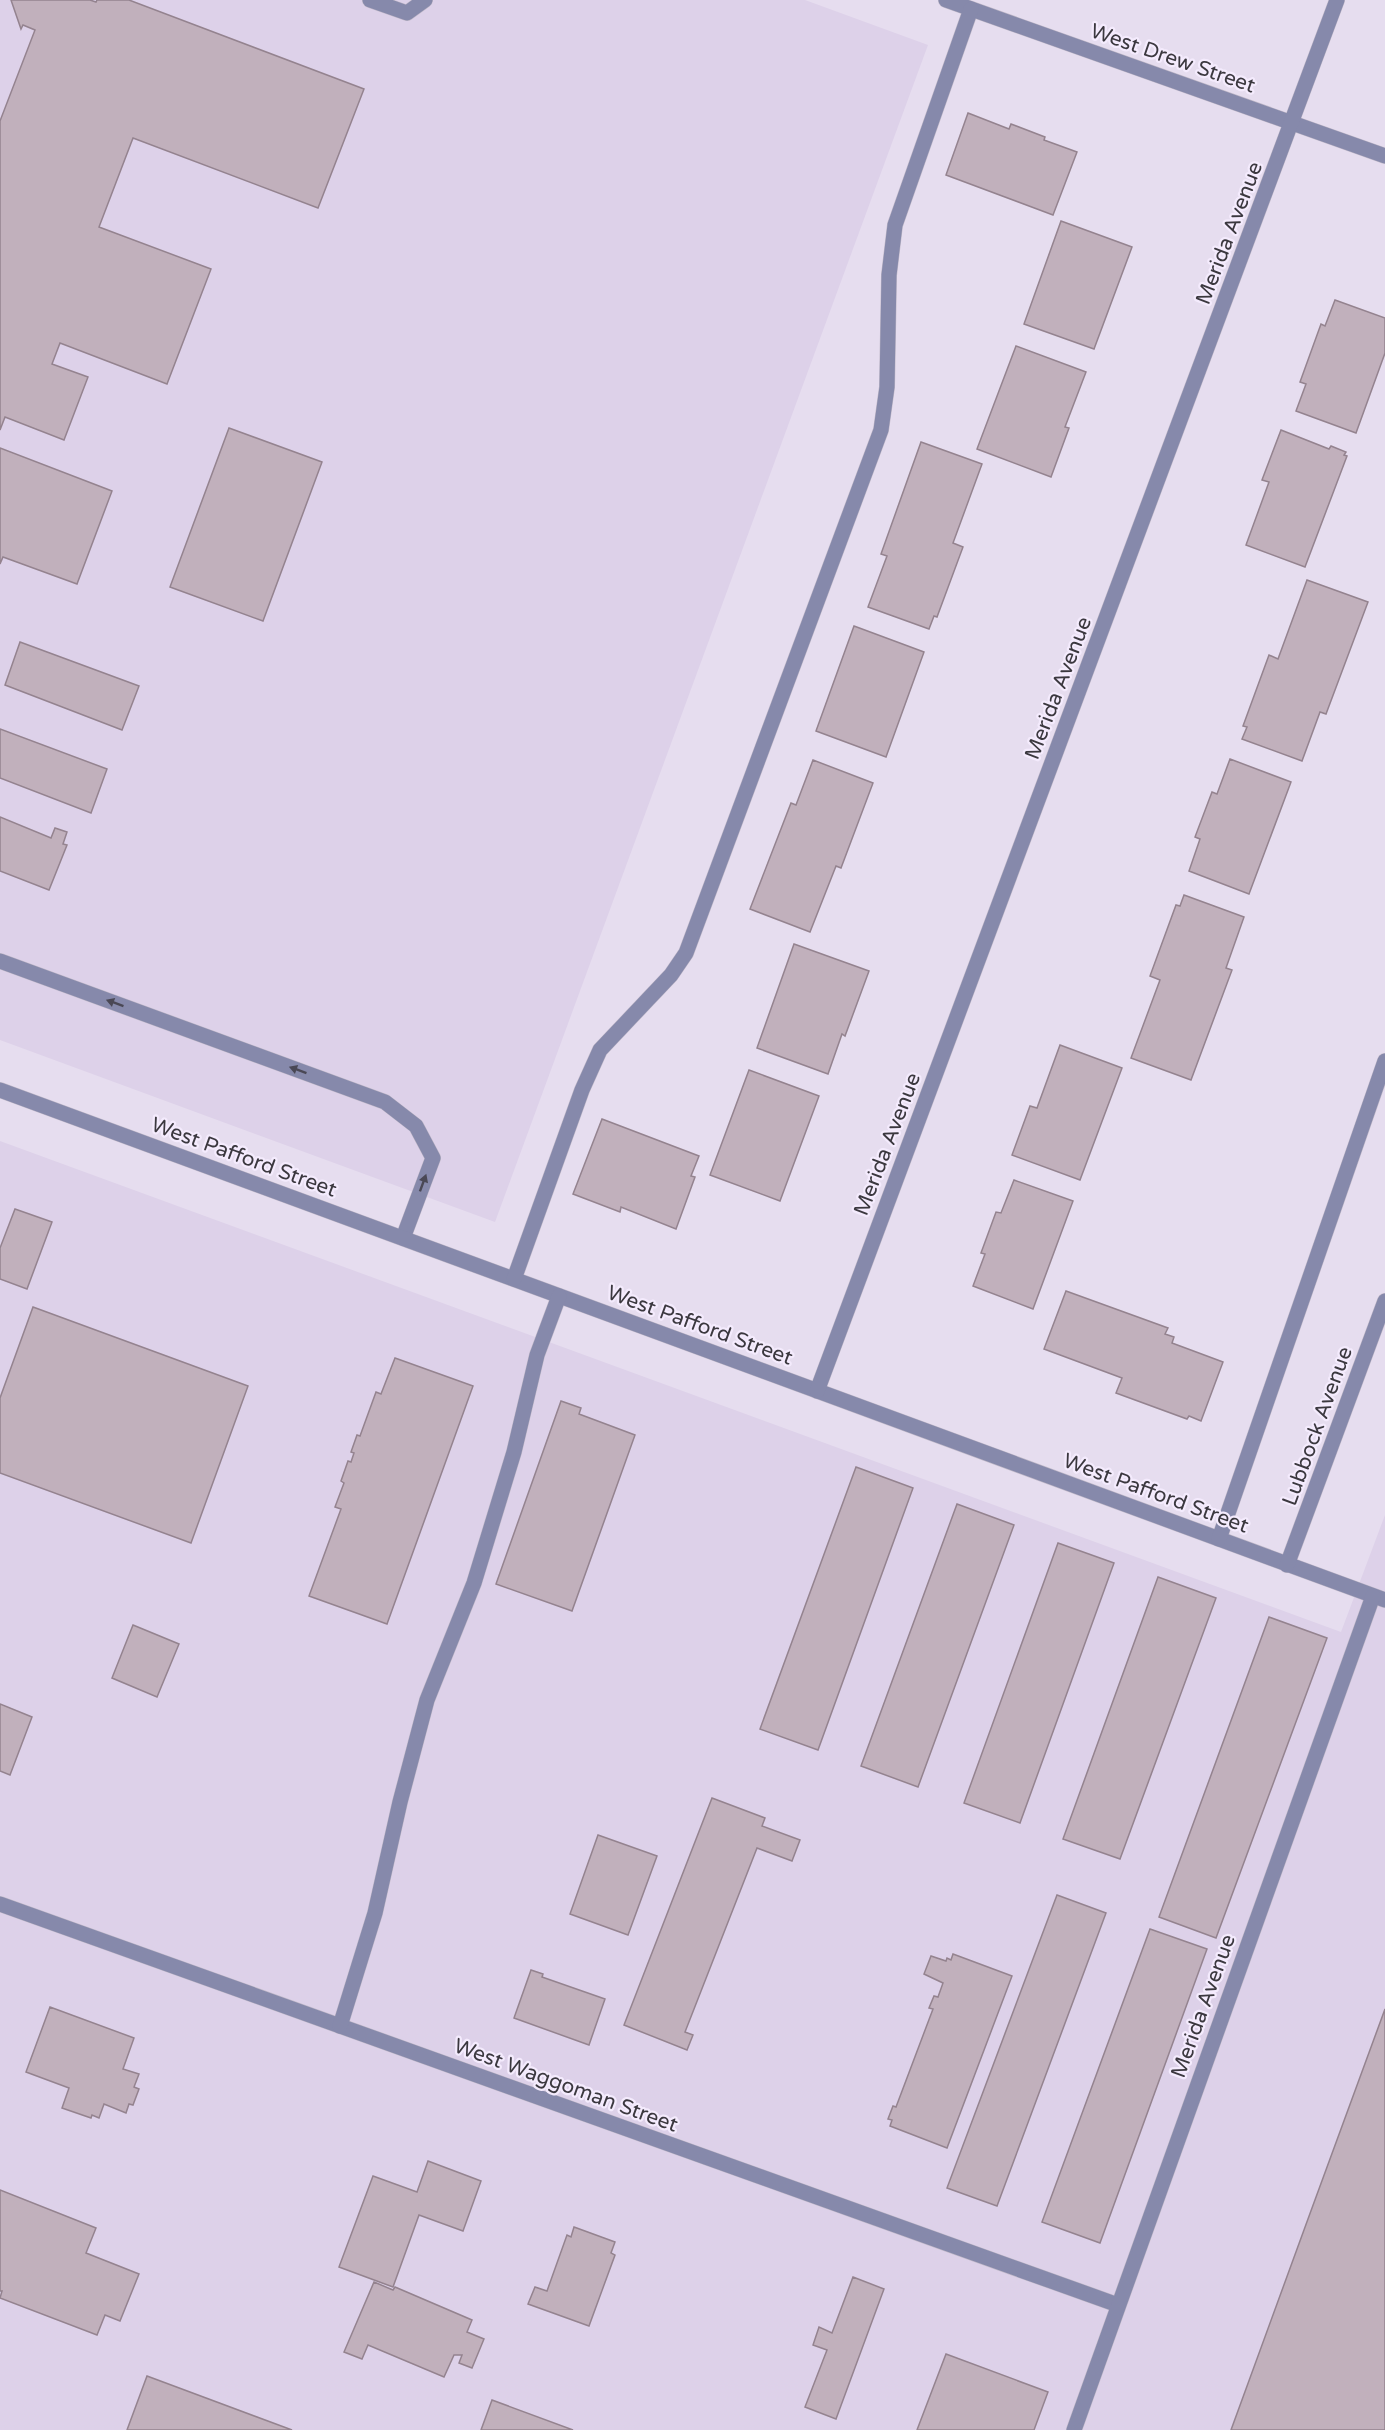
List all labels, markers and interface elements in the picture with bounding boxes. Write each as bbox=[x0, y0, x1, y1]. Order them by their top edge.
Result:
street label: West Drew Street bbox=[1087, 19, 1259, 98]
street label: Merida Avenue bbox=[1191, 158, 1268, 308]
street label: Merida Avenue bbox=[1020, 613, 1097, 763]
one-way arrow bbox=[106, 998, 124, 1007]
one-way arrow bbox=[289, 1065, 307, 1074]
street label: Merida Avenue bbox=[849, 1069, 926, 1219]
street label: West Pafford Street bbox=[148, 1112, 340, 1203]
one-way arrow bbox=[419, 1174, 428, 1192]
street label: West Pafford Street bbox=[604, 1280, 796, 1371]
street label: Lubbock Avenue bbox=[1277, 1343, 1358, 1509]
street label: West Pafford Street bbox=[1060, 1448, 1252, 1539]
street label: Merida Avenue bbox=[1166, 1931, 1241, 2081]
street label: West Waggoman Street bbox=[450, 2033, 681, 2138]

